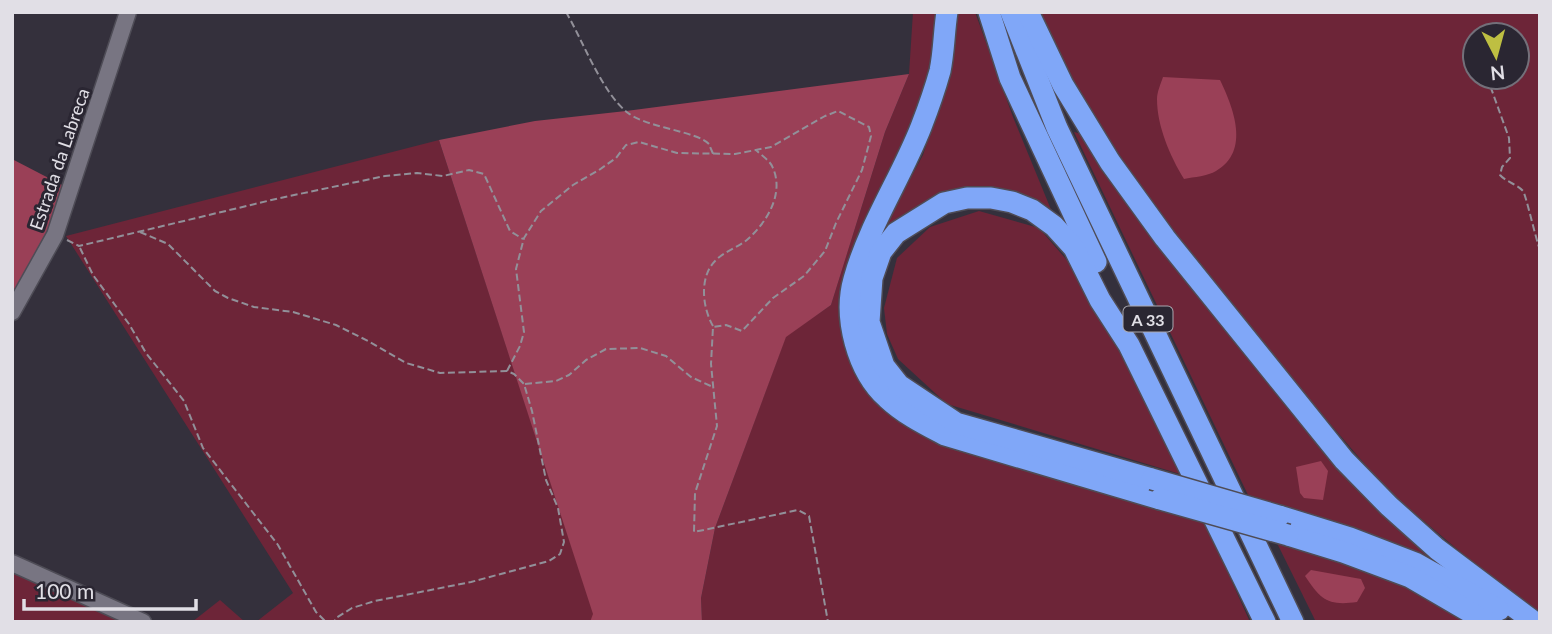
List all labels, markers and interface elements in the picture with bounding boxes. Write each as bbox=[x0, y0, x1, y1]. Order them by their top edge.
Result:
north arrow bbox=[1461, 21, 1531, 91]
text: N bbox=[1489, 61, 1506, 86]
street label: Estrada da Labreca bbox=[24, 85, 94, 233]
road number: A 33 bbox=[1124, 306, 1172, 332]
scale bar bbox=[24, 568, 196, 612]
text: 100 m bbox=[35, 578, 94, 603]

